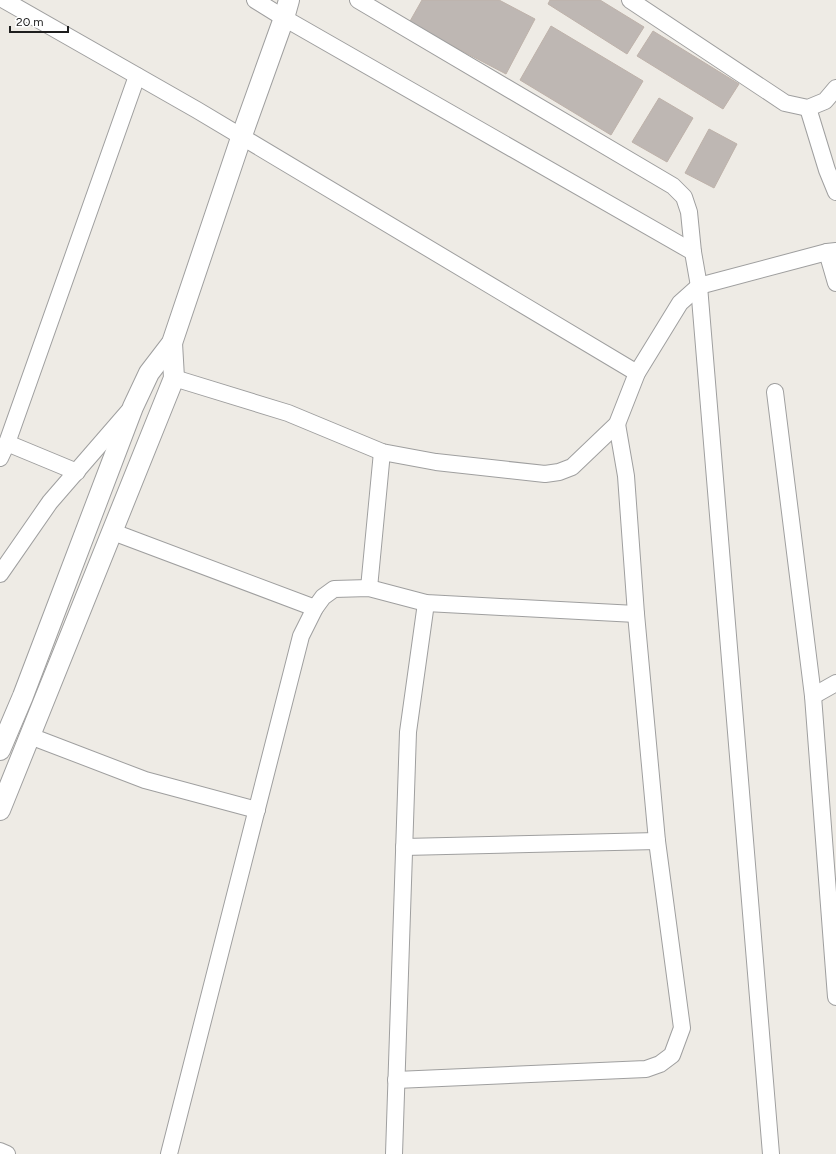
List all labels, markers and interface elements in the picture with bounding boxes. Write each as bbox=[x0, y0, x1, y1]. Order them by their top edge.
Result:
scale bar bbox=[10, 8, 68, 34]
text: 20 m bbox=[16, 15, 44, 29]

